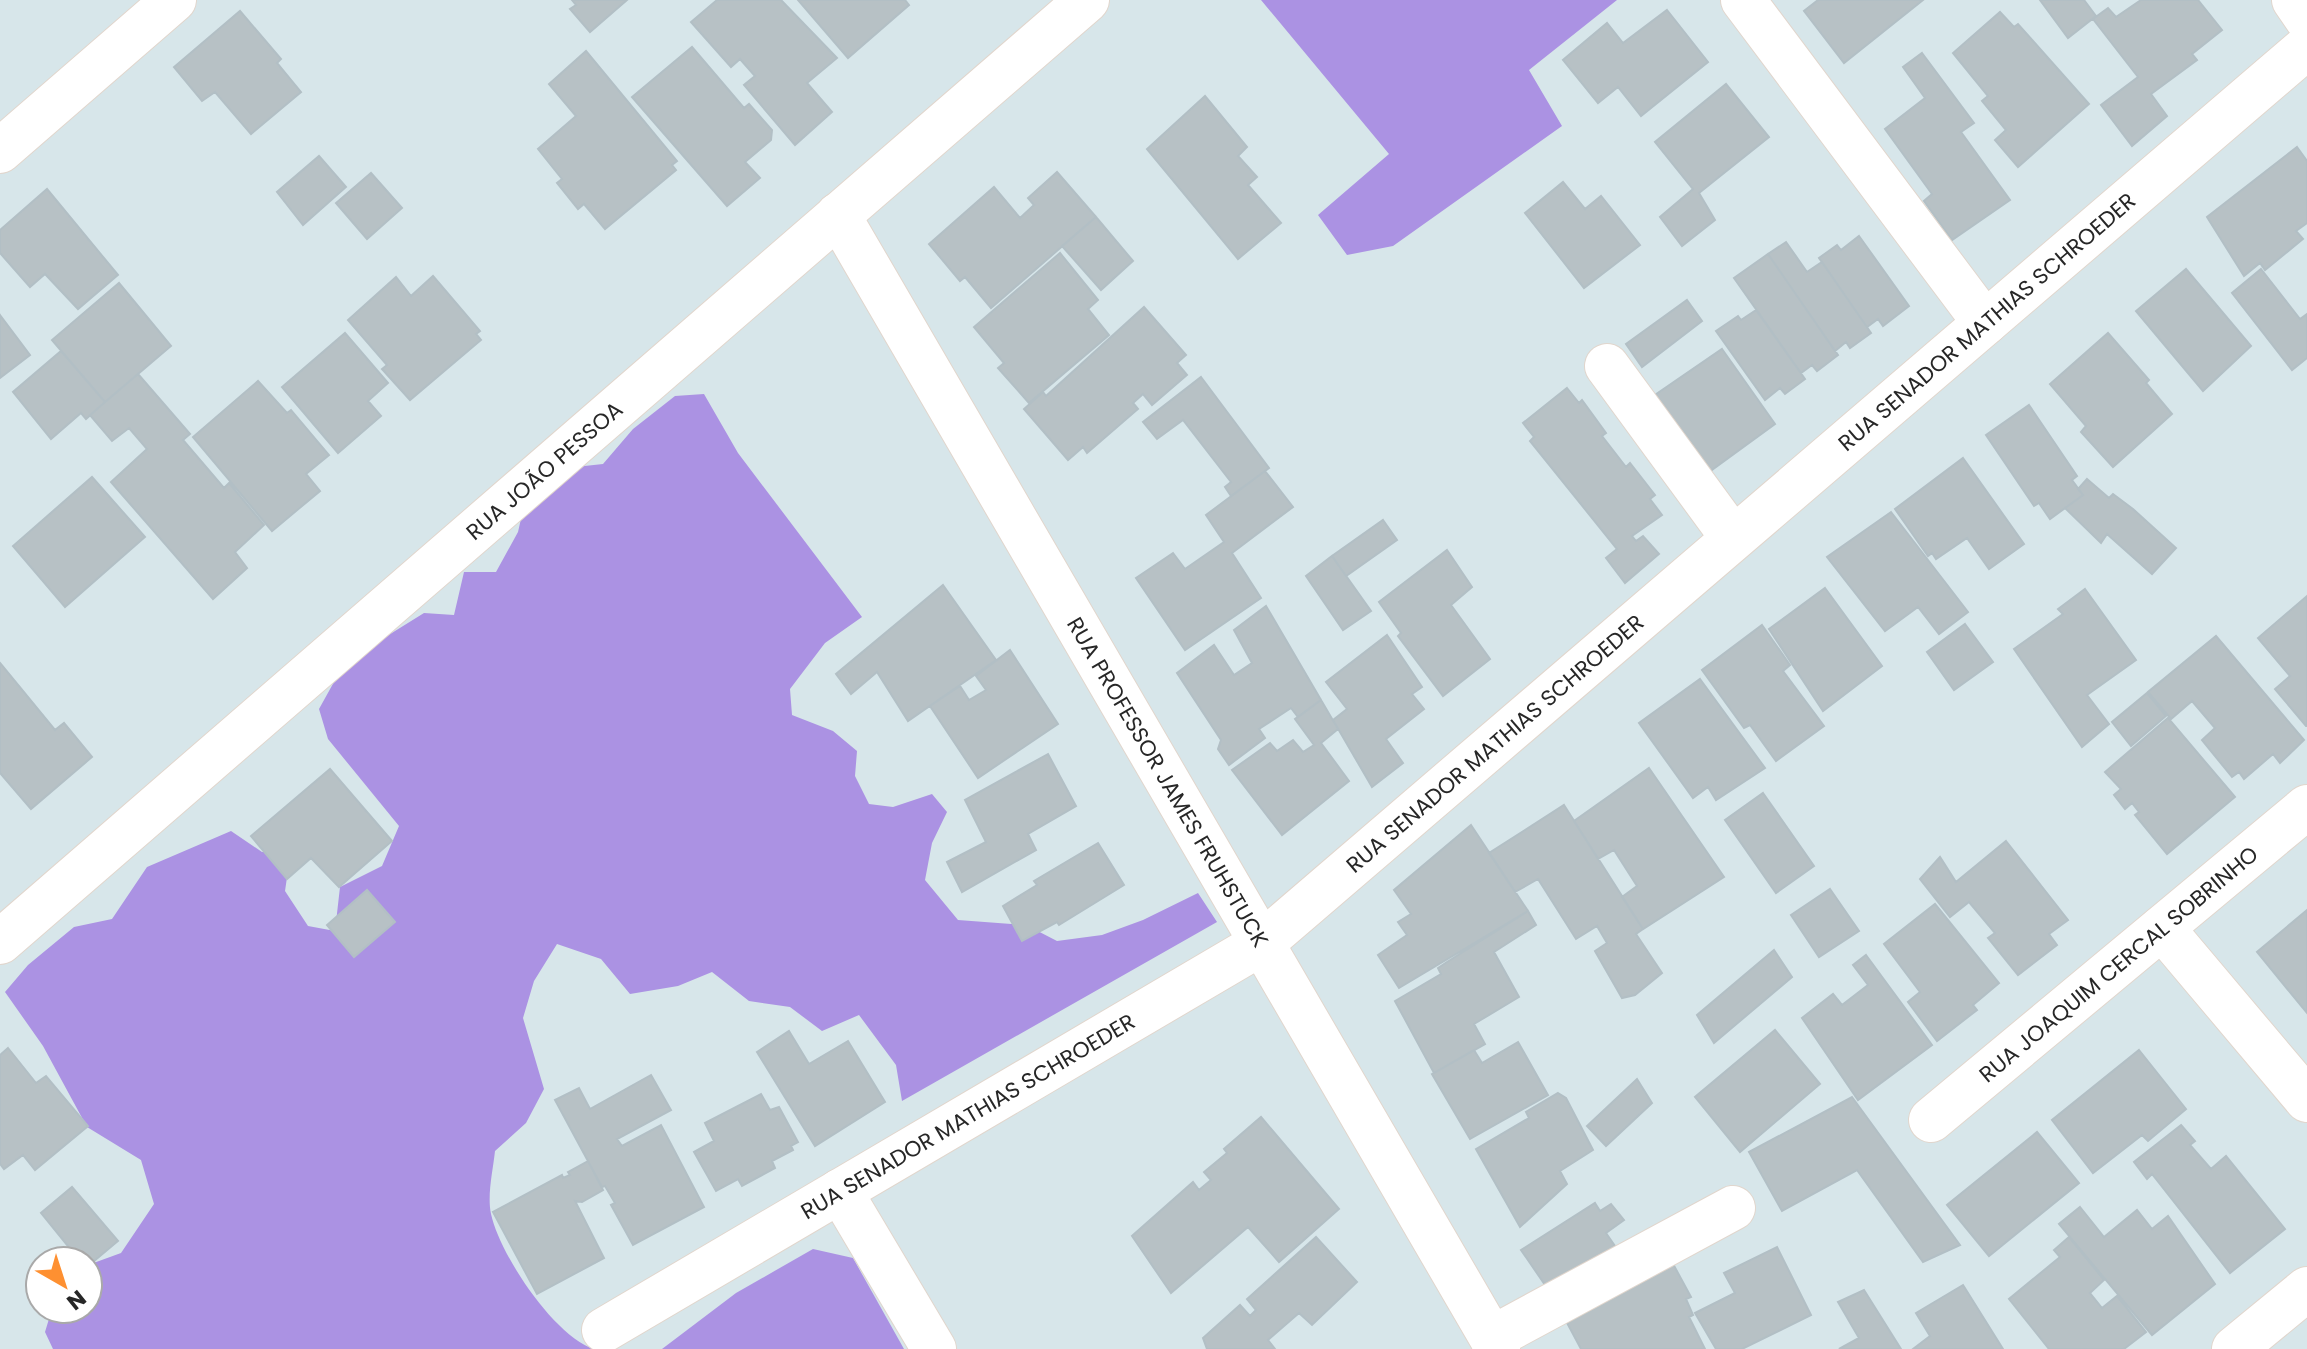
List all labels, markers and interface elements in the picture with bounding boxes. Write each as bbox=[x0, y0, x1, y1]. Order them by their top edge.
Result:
street label: RUA SENADOR MATHIAS SCHROEDER bbox=[1832, 186, 2142, 458]
street label: RUA JOÃO PESSOA bbox=[459, 394, 630, 547]
street label: RUA SENADOR MATHIAS SCHROEDER bbox=[1340, 607, 1651, 880]
street label: RUA PROFESSOR JAMES FRUHSTUCK bbox=[1059, 611, 1276, 953]
street label: RUA JOAQUIM CERCAL SOBRINHO bbox=[1973, 839, 2265, 1090]
street label: RUA SENADOR MATHIAS SCHROEDER bbox=[795, 1006, 1141, 1227]
north arrow bbox=[24, 1245, 104, 1325]
text: N bbox=[60, 1283, 92, 1317]

